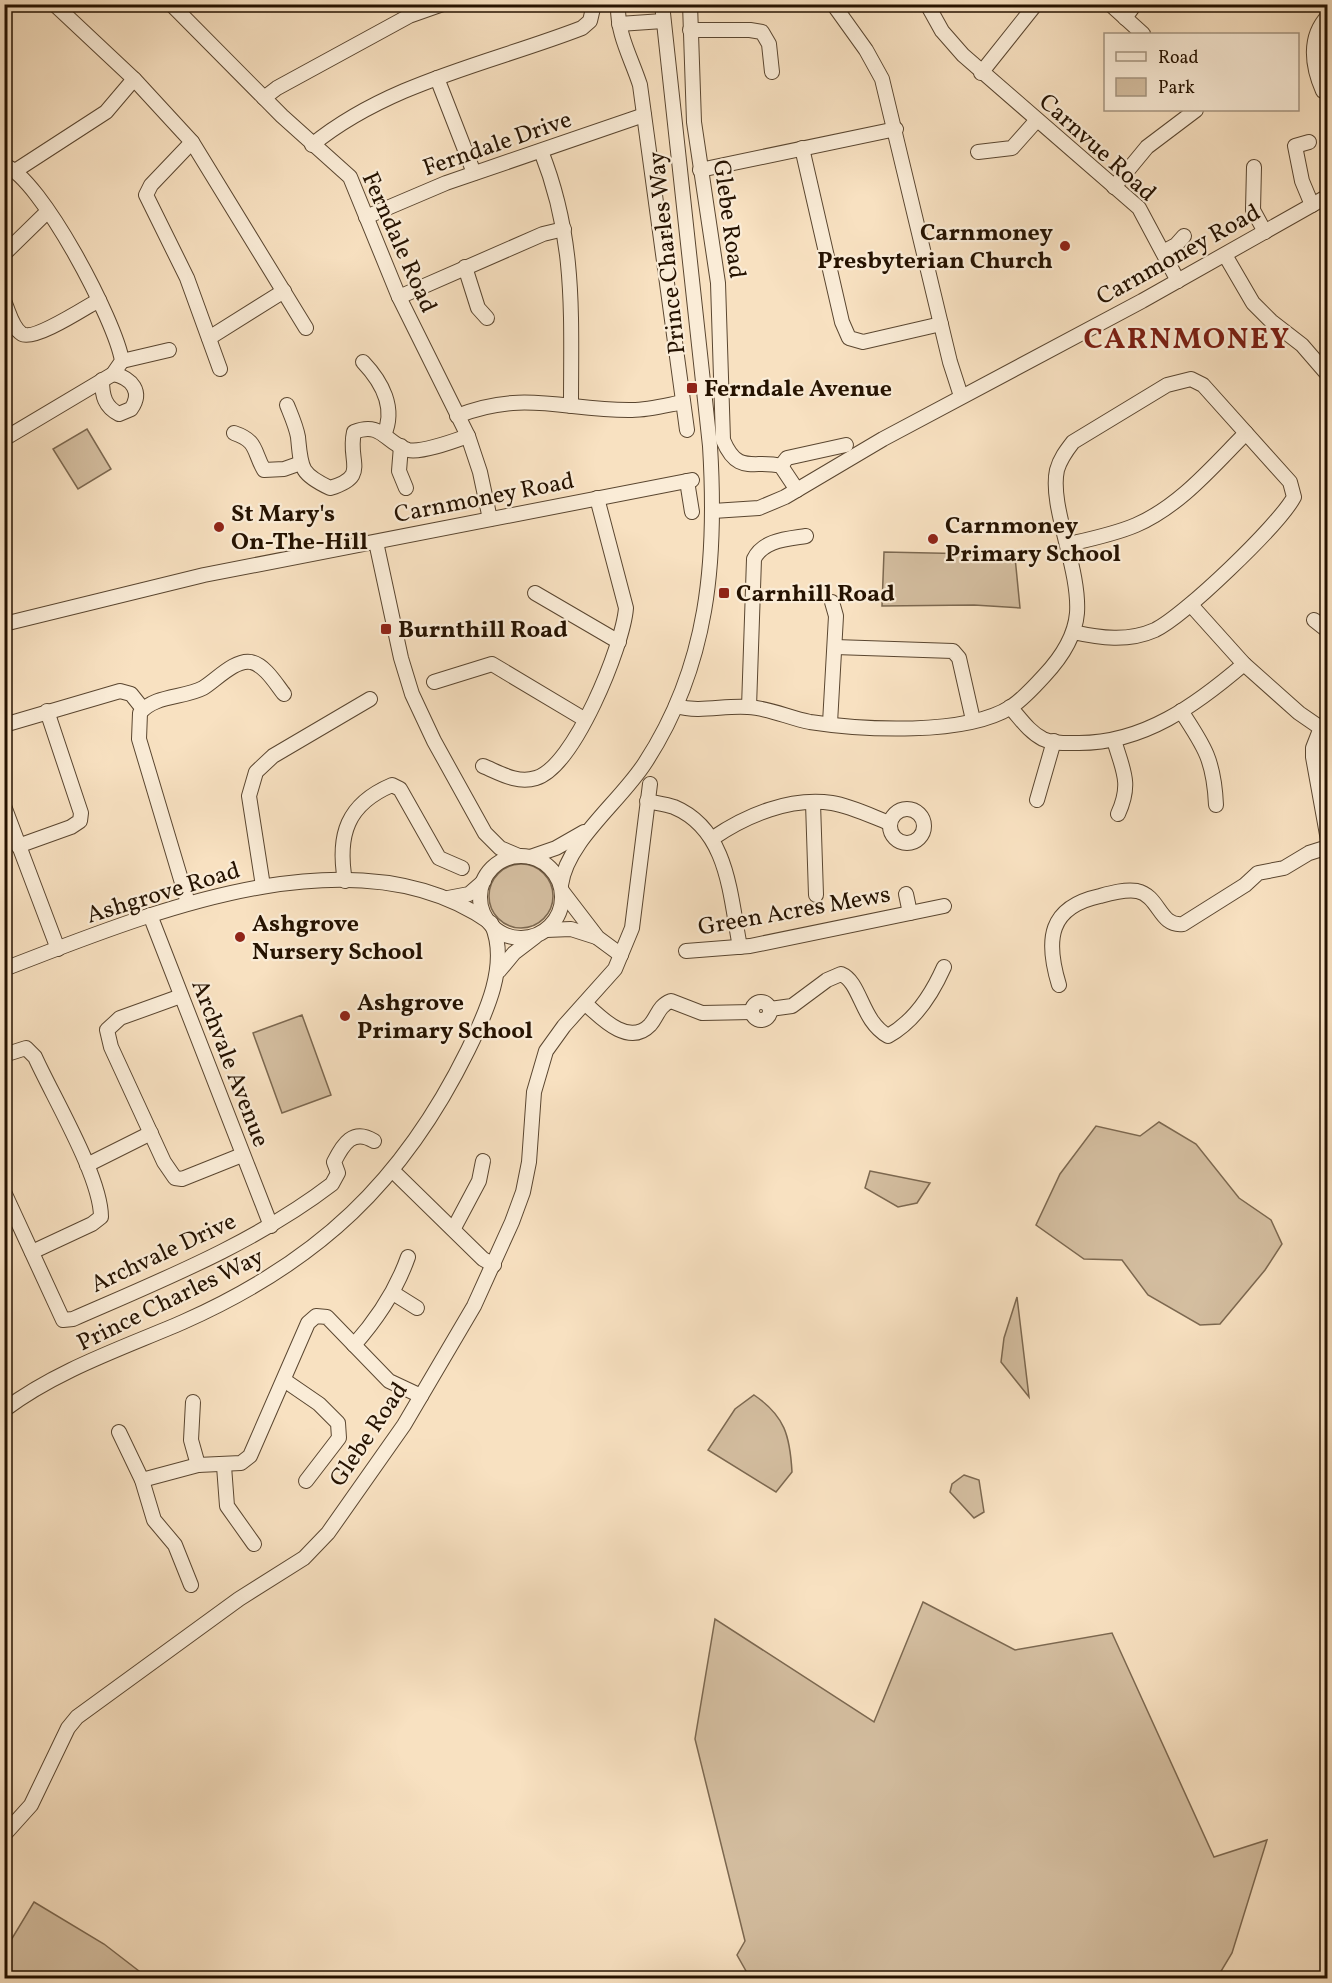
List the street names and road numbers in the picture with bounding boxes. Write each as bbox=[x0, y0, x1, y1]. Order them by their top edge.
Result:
street label: Carnvue Road bbox=[1030, 86, 1163, 211]
street label: Ferndale Drive bbox=[419, 104, 577, 186]
street label: Prince Charles Way bbox=[640, 150, 696, 356]
street label: Glebe Road bbox=[703, 158, 753, 281]
street label: Ferndale Road bbox=[352, 167, 444, 319]
street label: Carnmoney Road bbox=[1091, 197, 1267, 315]
street label: Carnmoney Road bbox=[391, 465, 577, 533]
street label: Ashgrove Road bbox=[83, 854, 245, 933]
street label: Green Acres Mews bbox=[695, 878, 893, 946]
street label: Archvale Avenue bbox=[182, 975, 277, 1152]
street label: Archvale Drive bbox=[86, 1205, 242, 1302]
street label: Prince Charles Way bbox=[72, 1241, 270, 1361]
street label: Glebe Road bbox=[322, 1376, 417, 1494]

